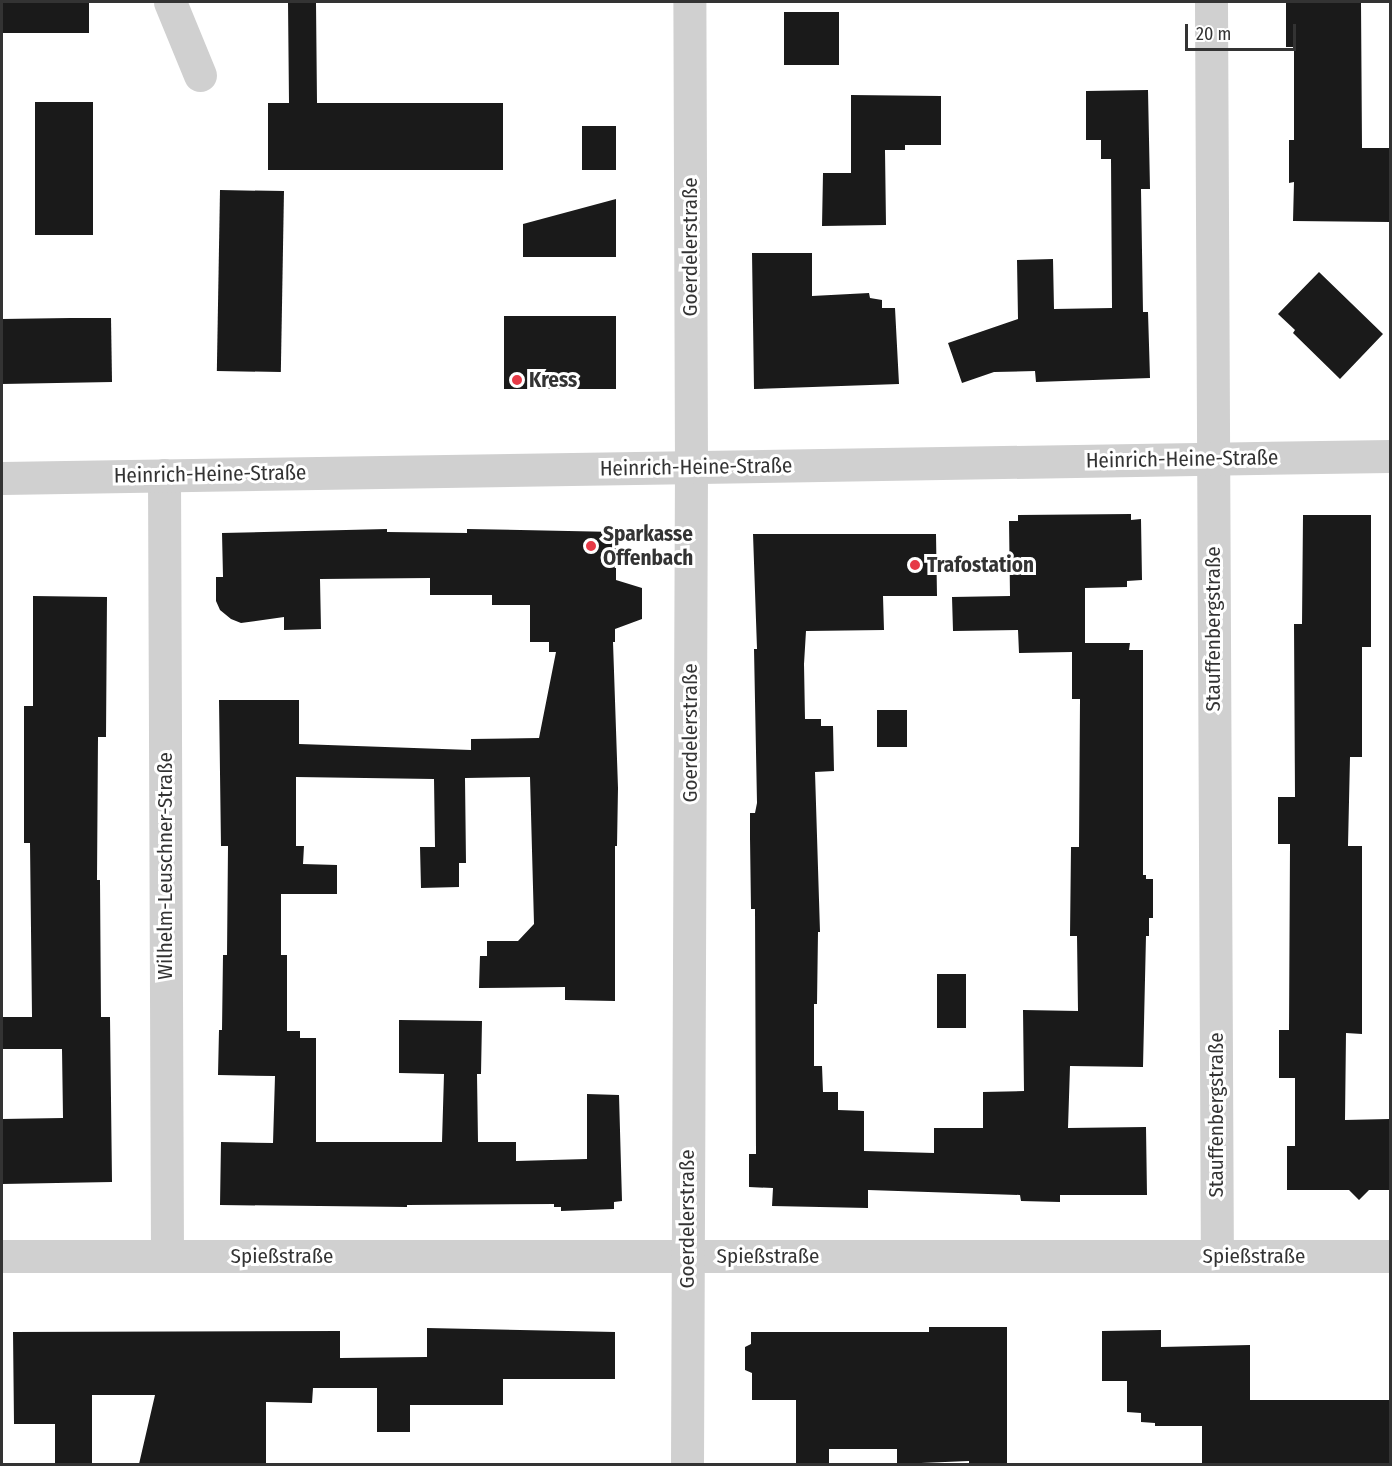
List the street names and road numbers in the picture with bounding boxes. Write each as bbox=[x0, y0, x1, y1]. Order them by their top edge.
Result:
street label: Goerdelerstraße bbox=[677, 177, 703, 317]
street label: Heinrich-Heine-Straße bbox=[1086, 445, 1278, 473]
street label: Heinrich-Heine-Straße bbox=[600, 453, 792, 481]
street label: Heinrich-Heine-Straße bbox=[114, 460, 306, 488]
street label: Stauffenbergstraße bbox=[1200, 546, 1226, 712]
street label: Goerdelerstraße bbox=[677, 663, 703, 803]
street label: Wilhelm-Leuschner-Straße bbox=[152, 752, 178, 980]
street label: Stauffenbergstraße bbox=[1203, 1032, 1229, 1198]
street label: Goerdelerstraße bbox=[674, 1149, 700, 1289]
street label: Spießstraße bbox=[231, 1243, 333, 1269]
street label: Spießstraße bbox=[717, 1243, 819, 1269]
street label: Spießstraße bbox=[1203, 1243, 1305, 1269]

